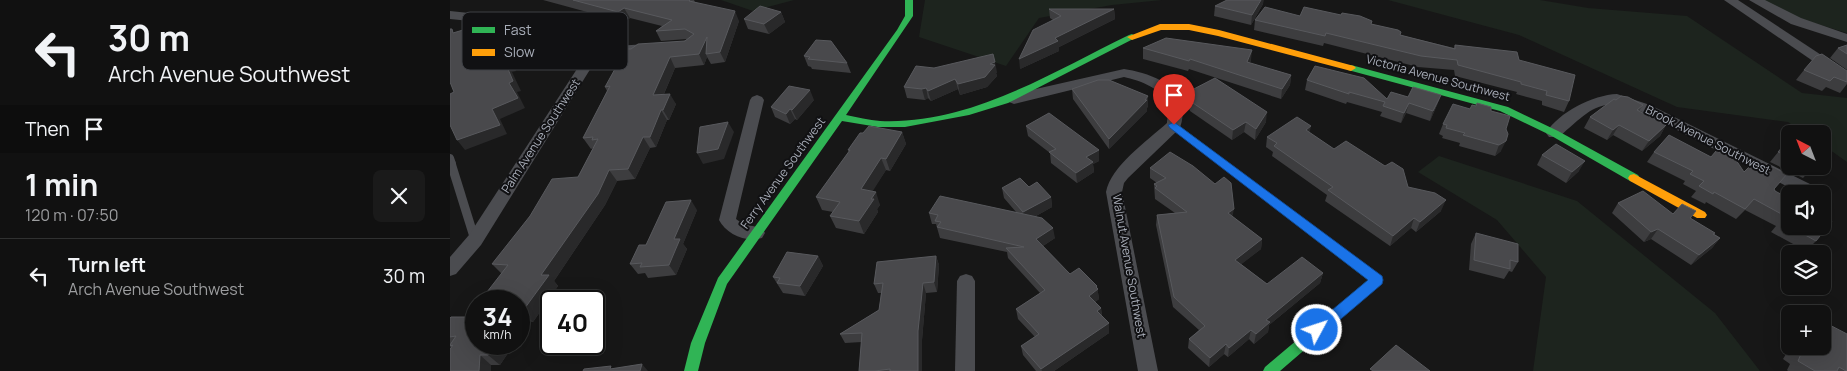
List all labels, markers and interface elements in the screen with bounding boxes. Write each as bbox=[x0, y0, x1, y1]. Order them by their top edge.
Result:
legend bbox=[462, 12, 628, 70]
text: 30 m bbox=[108, 14, 190, 62]
icon: left bbox=[25, 20, 90, 85]
text: Fast bbox=[504, 20, 532, 39]
text: Slow bbox=[504, 42, 535, 61]
street label: Victoria Avenue Southwest bbox=[1364, 50, 1512, 105]
text: Arch Avenue Southwest bbox=[108, 59, 350, 89]
pin bbox=[1153, 74, 1195, 125]
street label: Palm Avenue Southwest bbox=[497, 75, 584, 196]
icon: arrive bbox=[1160, 81, 1188, 109]
street label: Brook Avenue Southwest bbox=[1643, 101, 1774, 179]
street label: Ferry Avenue Southwest bbox=[736, 113, 829, 232]
icon: arrive bbox=[80, 115, 108, 143]
text: Then bbox=[25, 116, 70, 142]
north arrow bbox=[1781, 125, 1831, 175]
map controls bbox=[1781, 125, 1831, 355]
text: 1 min bbox=[25, 164, 98, 205]
button: close bbox=[373, 170, 425, 222]
button: sound bbox=[1781, 185, 1831, 235]
street label: Walnut Avenue Southwest bbox=[1108, 193, 1151, 339]
text: 120 m · 07:50 bbox=[25, 204, 119, 226]
button: layers bbox=[1781, 245, 1831, 295]
text: Turn left bbox=[68, 252, 146, 278]
icon: left bbox=[25, 262, 53, 290]
text: 30 m bbox=[383, 263, 425, 289]
text: Arch Avenue Southwest bbox=[68, 278, 244, 300]
speed limit sign: 40 bbox=[540, 290, 605, 355]
text: 34 bbox=[483, 299, 512, 334]
position arrow bbox=[1290, 303, 1342, 355]
button: + bbox=[1781, 305, 1831, 355]
text: km/h bbox=[484, 326, 511, 343]

